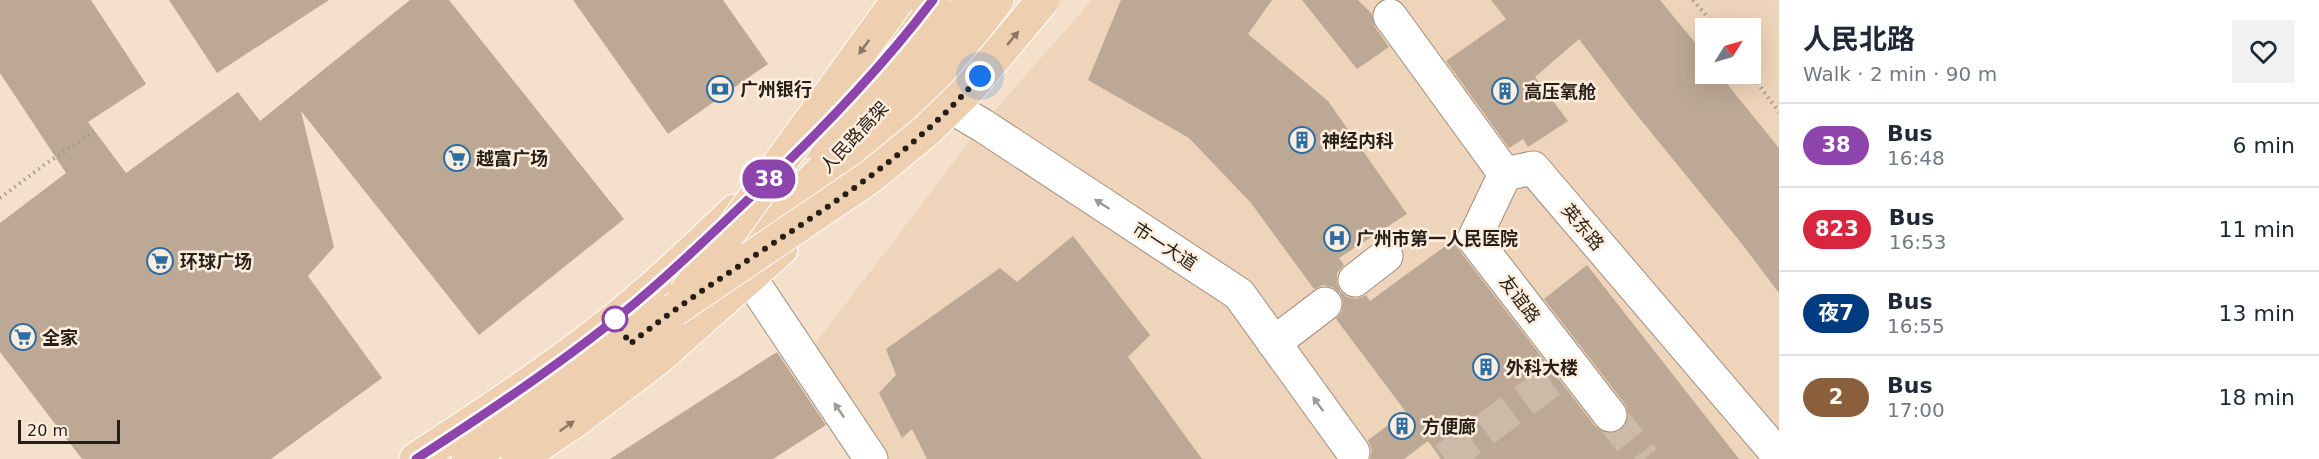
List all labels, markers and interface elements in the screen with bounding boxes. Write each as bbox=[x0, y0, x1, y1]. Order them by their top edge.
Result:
north arrow bbox=[1695, 18, 1761, 84]
map controls bbox=[1695, 18, 1761, 84]
button: heart bbox=[2232, 20, 2295, 83]
text: 人民北路 bbox=[1803, 23, 1915, 56]
one-way arrow bbox=[1006, 30, 1019, 46]
one-way arrow bbox=[858, 39, 870, 55]
your location bbox=[965, 61, 995, 91]
text: Walk · 2 min · 90 m bbox=[1803, 62, 1997, 86]
bank icon: 广州银行 bbox=[705, 74, 735, 104]
building icon: 高压氧舱 bbox=[1490, 76, 1520, 106]
place label: 广州银行 bbox=[740, 79, 812, 100]
place label: 高压氧舱 bbox=[1524, 81, 1596, 102]
street label: 人民路高架 bbox=[816, 97, 892, 177]
text: Bus bbox=[1887, 121, 1933, 146]
building icon: 神经内科 bbox=[1287, 125, 1317, 155]
place label: 神经内科 bbox=[1322, 130, 1394, 151]
text: 38 bbox=[1821, 133, 1851, 157]
text: 6 min bbox=[2233, 133, 2295, 158]
supermarket icon: 越富广场 bbox=[442, 143, 472, 173]
text: 16:48 bbox=[1887, 146, 1945, 170]
place label: 越富广场 bbox=[476, 148, 548, 169]
line badge: 38 bbox=[742, 160, 796, 198]
text: 38 bbox=[754, 167, 784, 191]
one-way arrow bbox=[1094, 198, 1110, 210]
street label: 英东路 bbox=[1558, 200, 1608, 254]
text: Bus bbox=[1889, 205, 1934, 230]
text: 823 bbox=[1815, 217, 1859, 241]
text: 11 min bbox=[2219, 217, 2295, 242]
street label: 市一大道 bbox=[1129, 218, 1201, 274]
hospital icon: 广州市第一人民医院 bbox=[1322, 223, 1352, 253]
place label: 广州市第一人民医院 bbox=[1356, 228, 1518, 249]
text: 16:53 bbox=[1889, 230, 1946, 254]
supermarket icon: 环球广场 bbox=[145, 246, 175, 276]
place label: 环球广场 bbox=[180, 251, 252, 272]
street label: 友谊路 bbox=[1495, 271, 1545, 327]
text: Bus bbox=[1887, 289, 1933, 314]
text: 夜7 bbox=[1818, 301, 1854, 325]
text: 13 min bbox=[2219, 301, 2295, 326]
unlabelled marker bbox=[602, 306, 628, 332]
text: 16:55 bbox=[1887, 314, 1945, 338]
supermarket icon: 全家 bbox=[8, 322, 38, 352]
place label: 全家 bbox=[42, 327, 78, 348]
building icon: 外科大楼 bbox=[1471, 352, 1501, 382]
place label: 外科大楼 bbox=[1506, 357, 1578, 378]
text: Bus bbox=[1887, 373, 1933, 398]
text: 2 bbox=[1829, 385, 1843, 409]
text: 18 min bbox=[2219, 385, 2295, 410]
one-way arrow bbox=[1313, 397, 1325, 412]
text: 17:00 bbox=[1887, 398, 1945, 422]
one-way arrow bbox=[833, 403, 845, 419]
building icon: 方便廊 bbox=[1387, 411, 1417, 441]
place label: 方便廊 bbox=[1422, 416, 1476, 437]
scale bar bbox=[18, 417, 120, 444]
one-way arrow bbox=[558, 420, 574, 432]
text: 20 m bbox=[27, 421, 68, 440]

